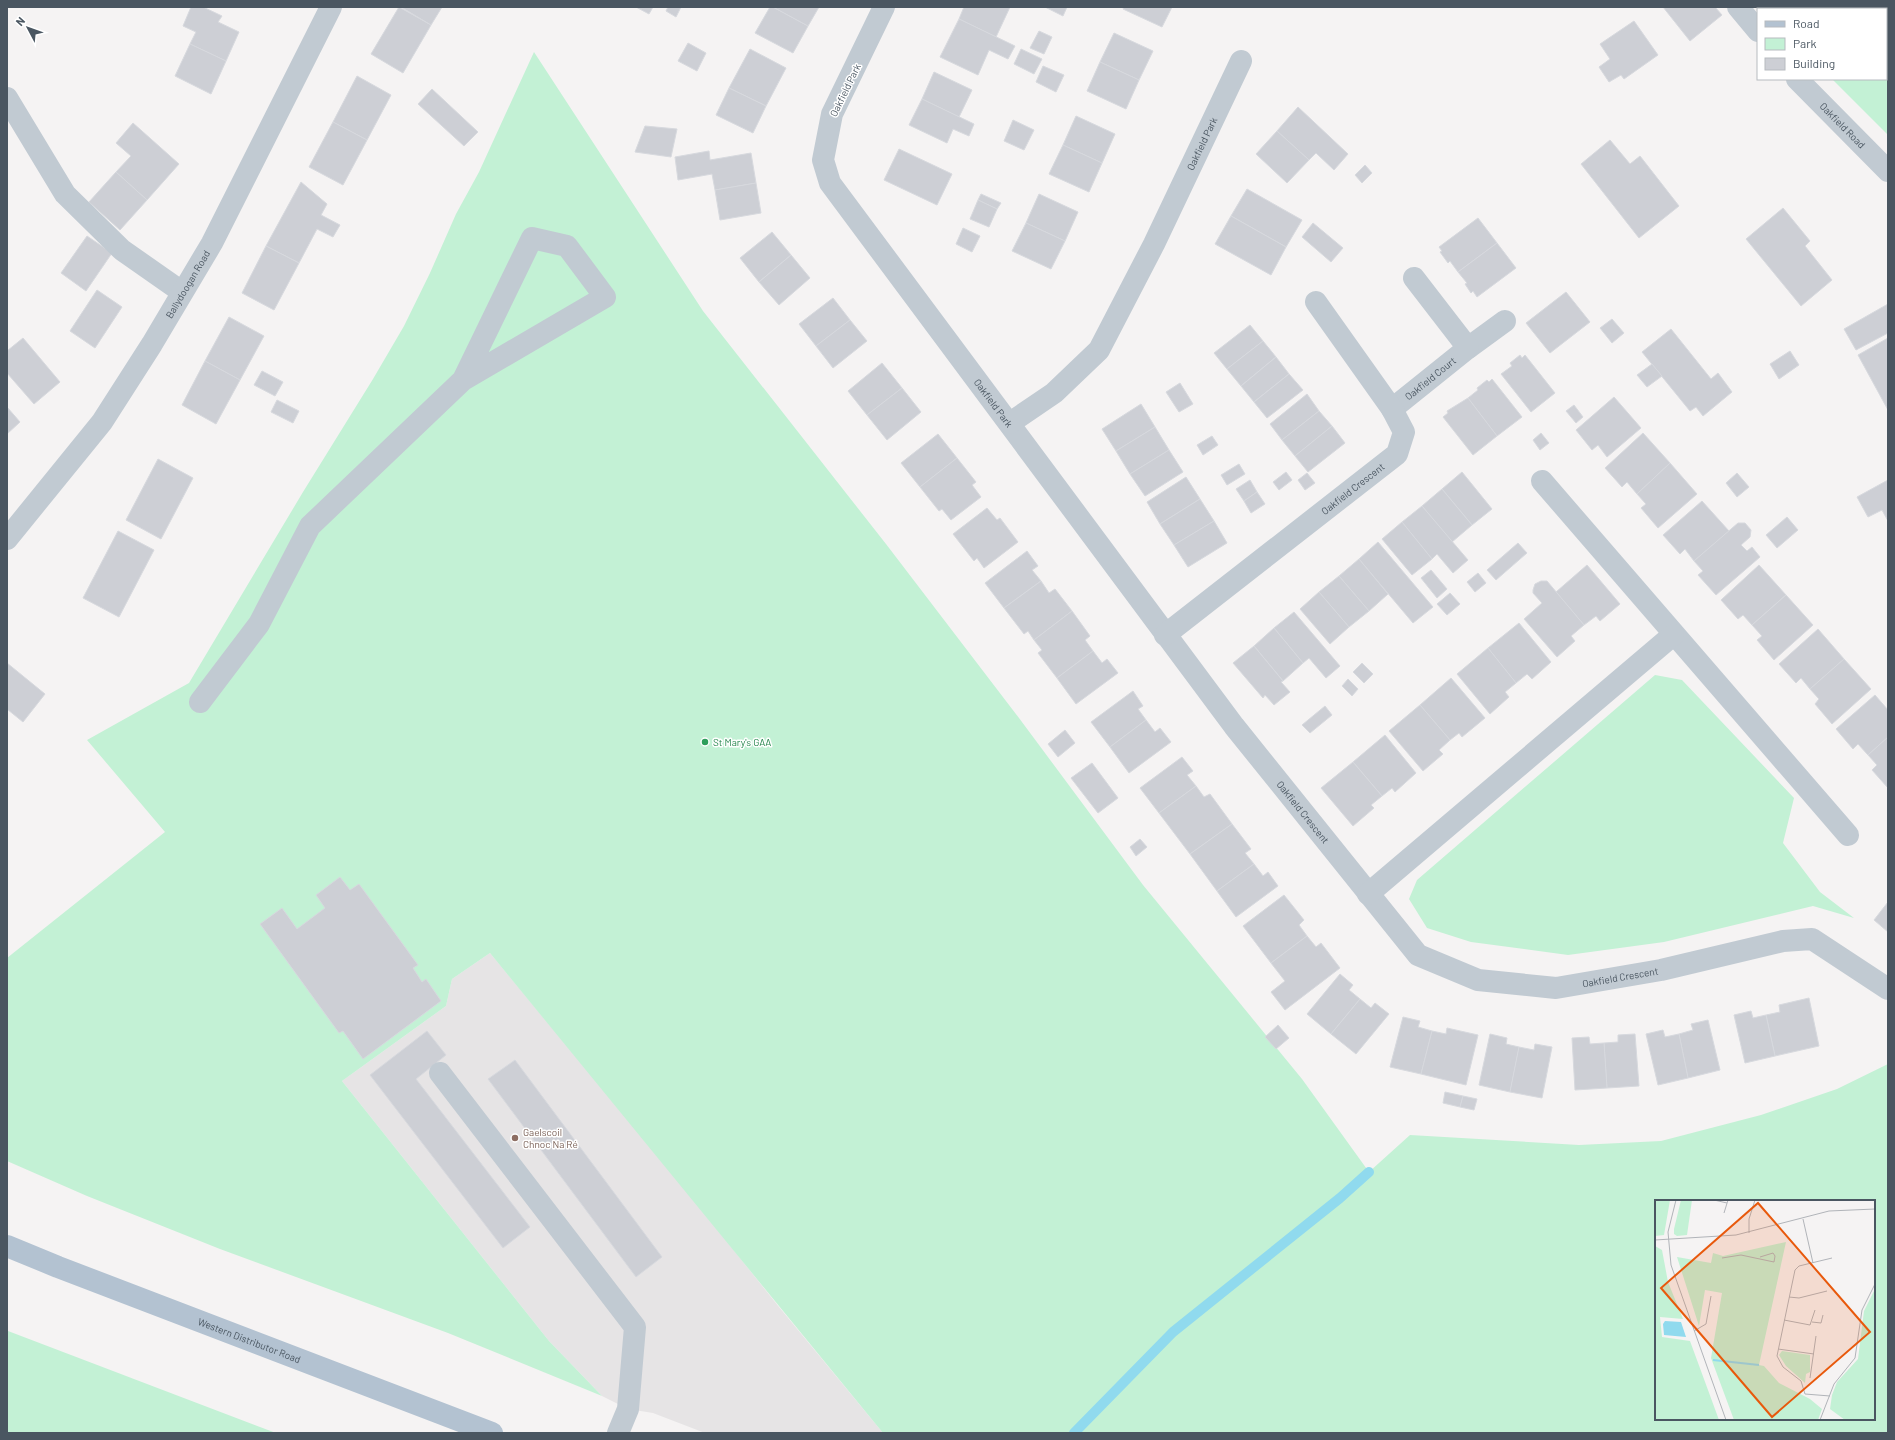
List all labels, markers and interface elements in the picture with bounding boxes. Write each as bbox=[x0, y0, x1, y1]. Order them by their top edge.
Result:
north arrow bbox=[8, 8, 48, 48]
legend bbox=[1757, 8, 1887, 80]
text: N bbox=[13, 14, 27, 28]
text: Road bbox=[1793, 16, 1820, 30]
text: Park bbox=[1793, 36, 1817, 50]
text: Building bbox=[1793, 56, 1835, 70]
street label: Oakfield Park bbox=[827, 62, 863, 118]
street label: Oakfield Road bbox=[1817, 100, 1868, 151]
street label: Oakfield Park bbox=[1184, 115, 1219, 172]
street label: Ballydoogan Road bbox=[163, 248, 212, 320]
street label: Oakfield Court bbox=[1402, 354, 1458, 402]
street label: Oakfield Park bbox=[972, 376, 1016, 429]
street label: Oakfield Crescent bbox=[1319, 460, 1387, 517]
place label: St Mary's GAA bbox=[713, 736, 771, 748]
marker: St Mary's GAA bbox=[700, 737, 710, 747]
street label: Oakfield Crescent bbox=[1274, 778, 1332, 846]
street label: Oakfield Crescent bbox=[1581, 965, 1659, 989]
place label: Gaelscoil Chnoc Na Ré bbox=[523, 1126, 578, 1150]
marker: Gaelscoil Chnoc Na Ré bbox=[510, 1133, 520, 1143]
inset map bbox=[1655, 1200, 1875, 1420]
street label: Western Distributor Road bbox=[196, 1315, 302, 1365]

